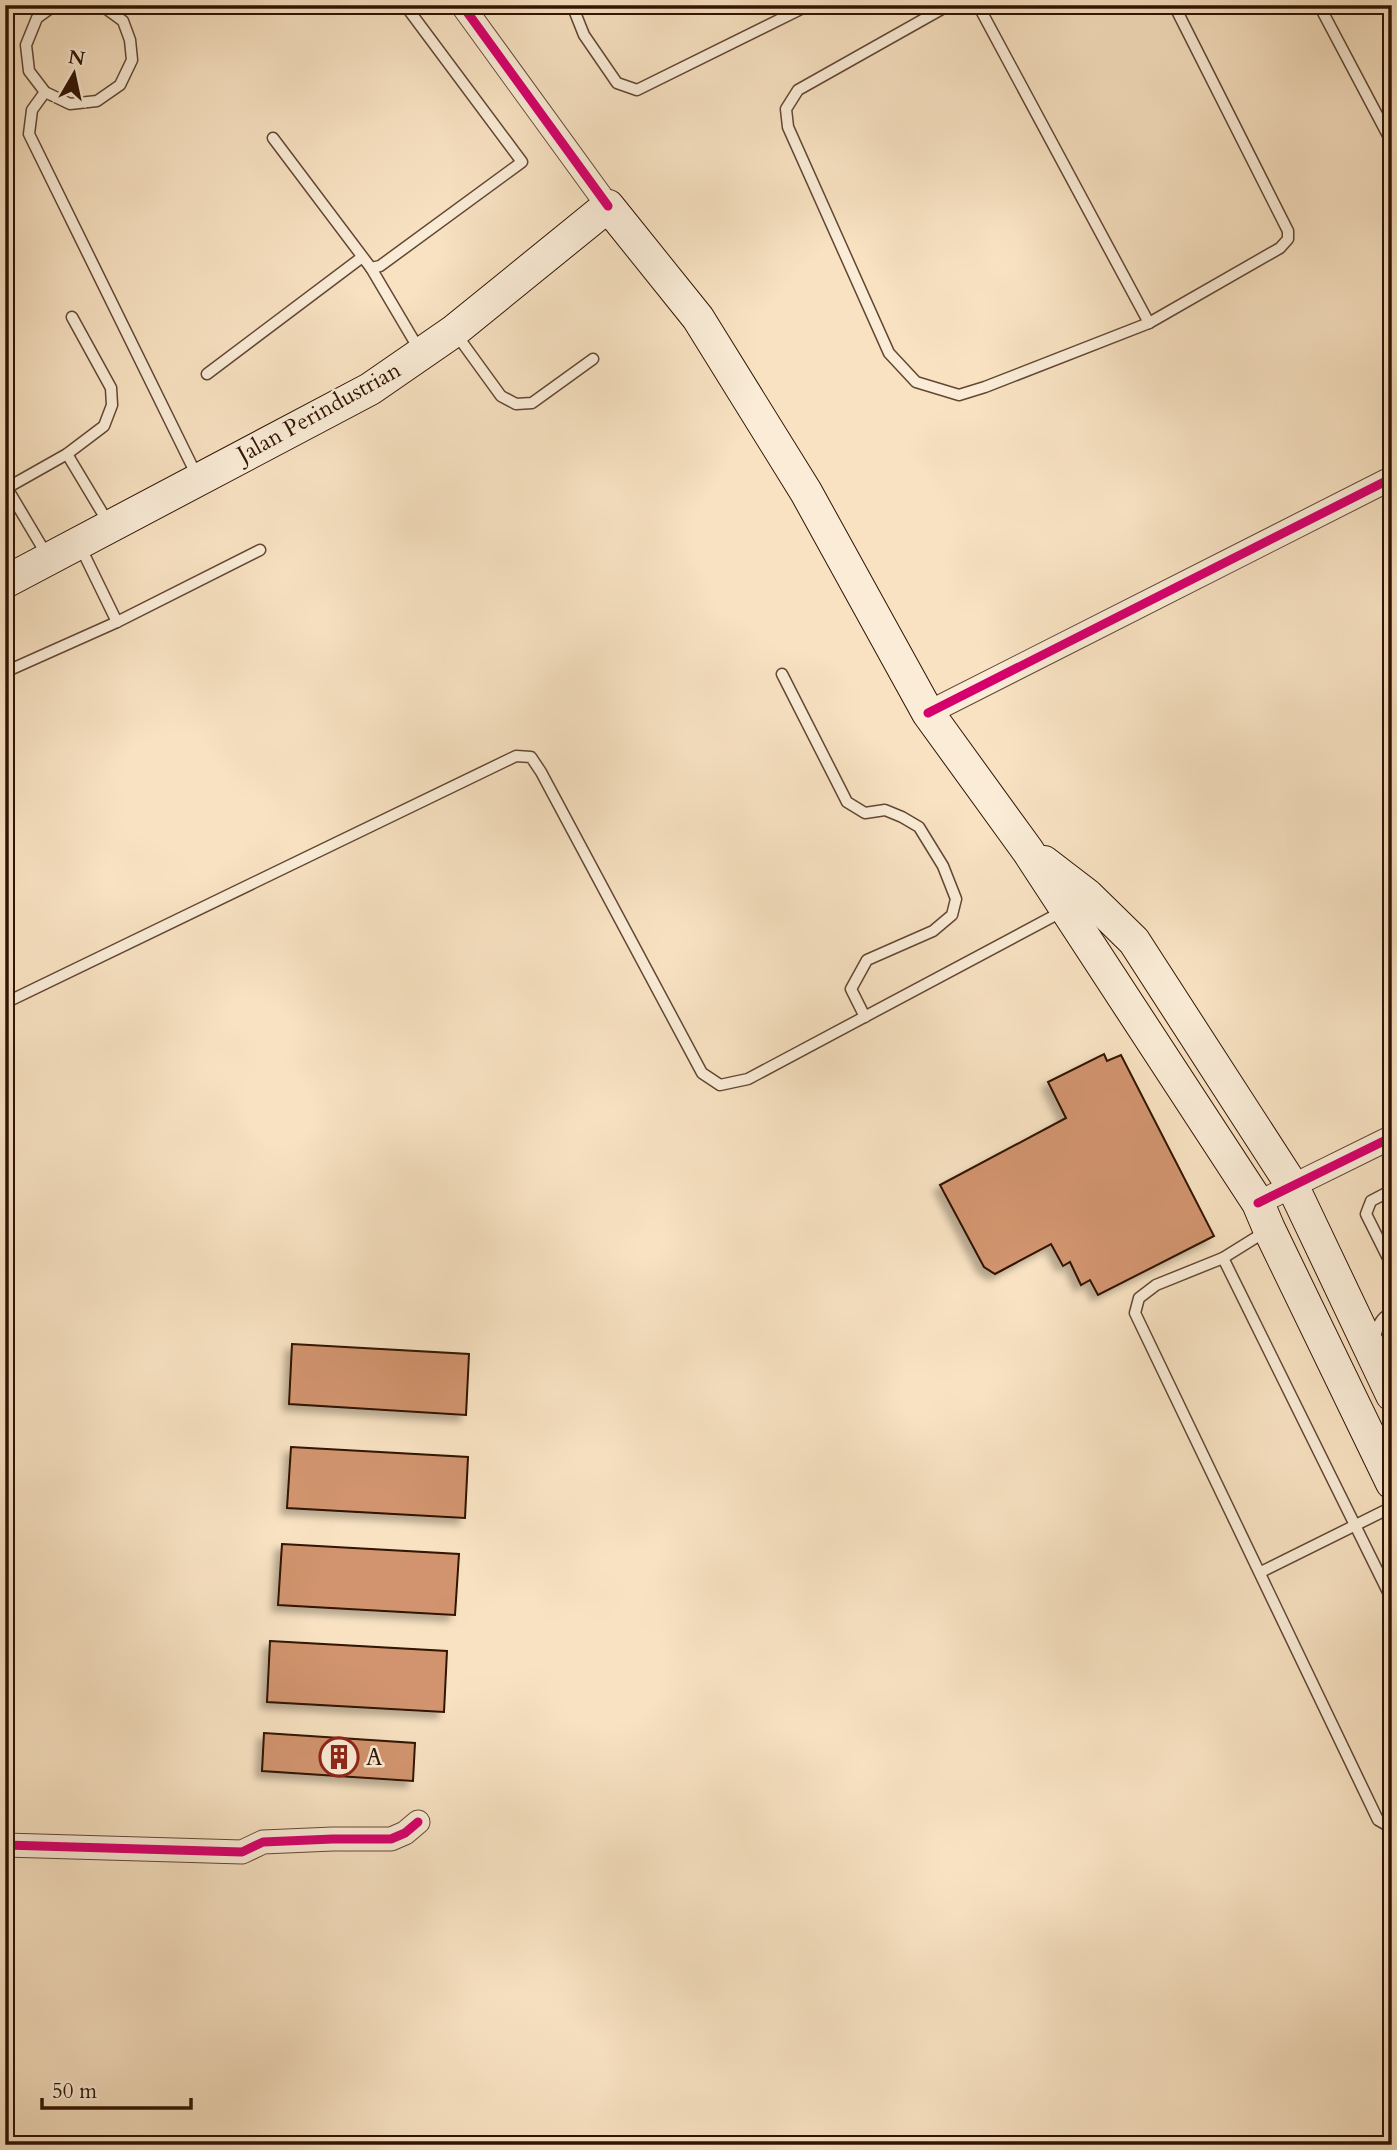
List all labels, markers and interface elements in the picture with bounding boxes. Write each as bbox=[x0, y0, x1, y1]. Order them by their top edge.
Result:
north arrow bbox=[38, 38, 108, 108]
text: N bbox=[66, 44, 87, 72]
street label: Jalan Perindustrian bbox=[229, 354, 406, 471]
building icon: A bbox=[318, 1736, 360, 1778]
place label: A bbox=[366, 1742, 383, 1773]
scale bar bbox=[42, 2066, 191, 2110]
text: 50 m bbox=[52, 2077, 97, 2106]

